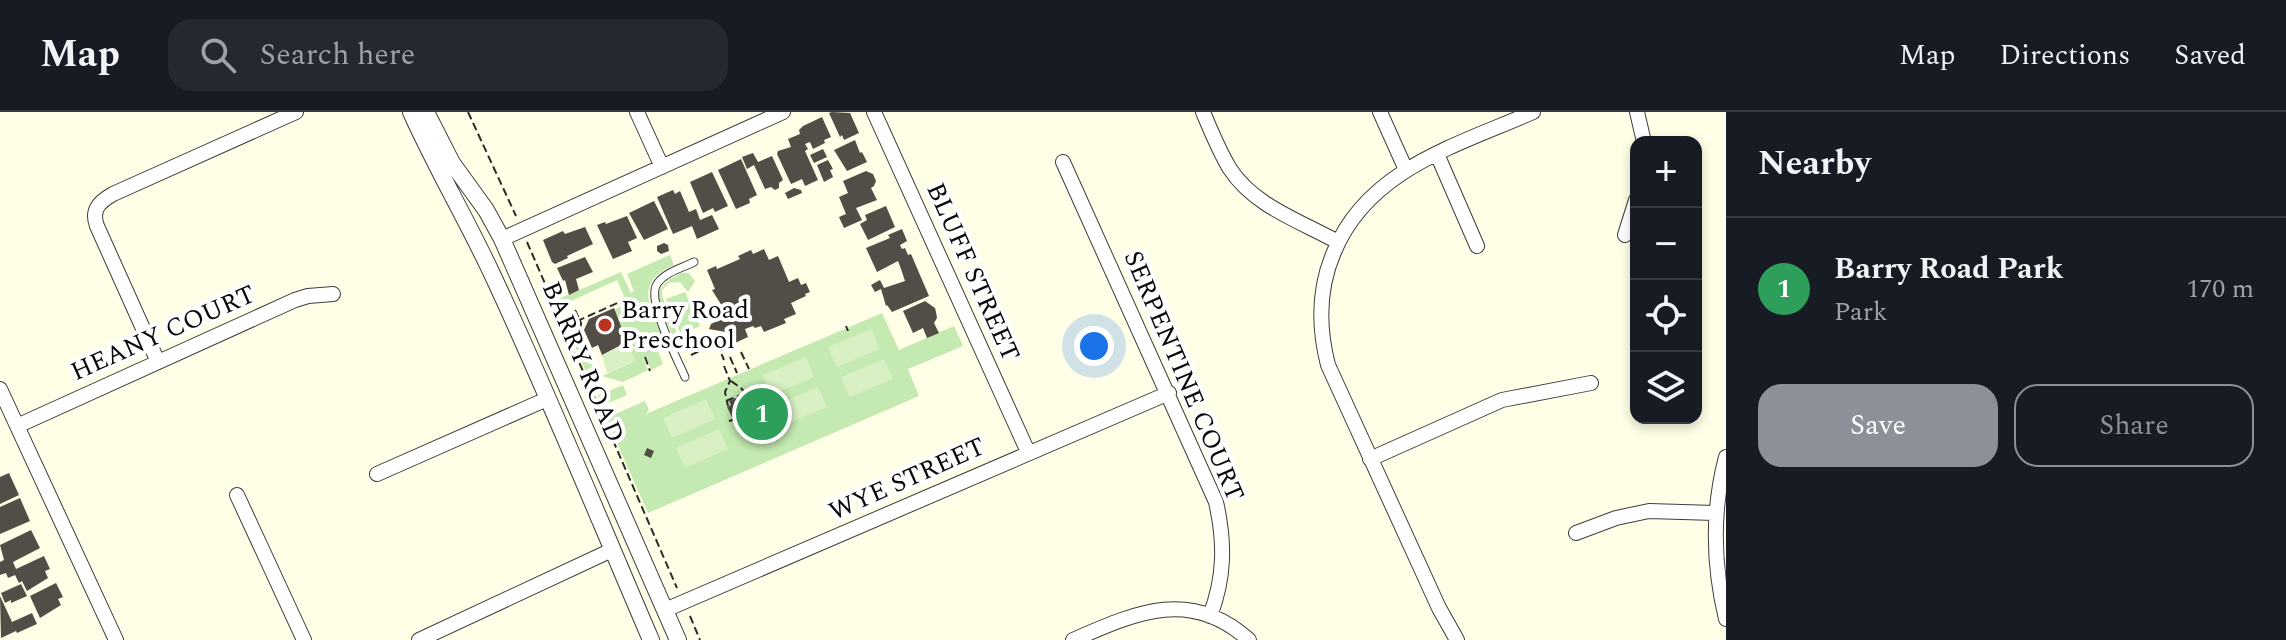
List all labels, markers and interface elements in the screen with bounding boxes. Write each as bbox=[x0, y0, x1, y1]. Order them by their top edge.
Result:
search box bbox=[168, 19, 728, 91]
text: Map bbox=[40, 26, 120, 84]
text: Search here bbox=[260, 32, 415, 78]
icon: search bbox=[196, 33, 240, 77]
text: Map bbox=[1899, 34, 1956, 77]
text: Directions bbox=[2000, 34, 2130, 77]
text: Saved bbox=[2174, 34, 2246, 77]
map controls bbox=[1630, 136, 1702, 424]
button: + bbox=[1630, 136, 1702, 208]
text: Nearby bbox=[1758, 138, 1871, 190]
street label: BLUFF STREET bbox=[916, 176, 1030, 368]
button: − bbox=[1630, 208, 1702, 280]
street label: SERPENTINE COURT bbox=[1113, 244, 1255, 508]
text: Barry Road Park bbox=[1834, 246, 2064, 292]
text: 1 bbox=[1777, 269, 1791, 309]
text: 170 m bbox=[2186, 269, 2254, 309]
street label: HEANY COURT bbox=[64, 274, 262, 392]
street label: BARRY ROAD bbox=[531, 275, 635, 449]
button: locate bbox=[1630, 280, 1702, 352]
place label: Barry Road Preschool bbox=[621, 290, 749, 360]
text: Park bbox=[1834, 292, 1888, 332]
marker: Barry Road Preschool bbox=[596, 316, 614, 334]
your location bbox=[1074, 326, 1114, 366]
button: layers bbox=[1630, 352, 1702, 424]
pin: 1 bbox=[736, 384, 788, 444]
button: Save bbox=[1758, 384, 1998, 467]
button: Share bbox=[2014, 384, 2254, 467]
street label: WYE STREET bbox=[822, 427, 992, 531]

